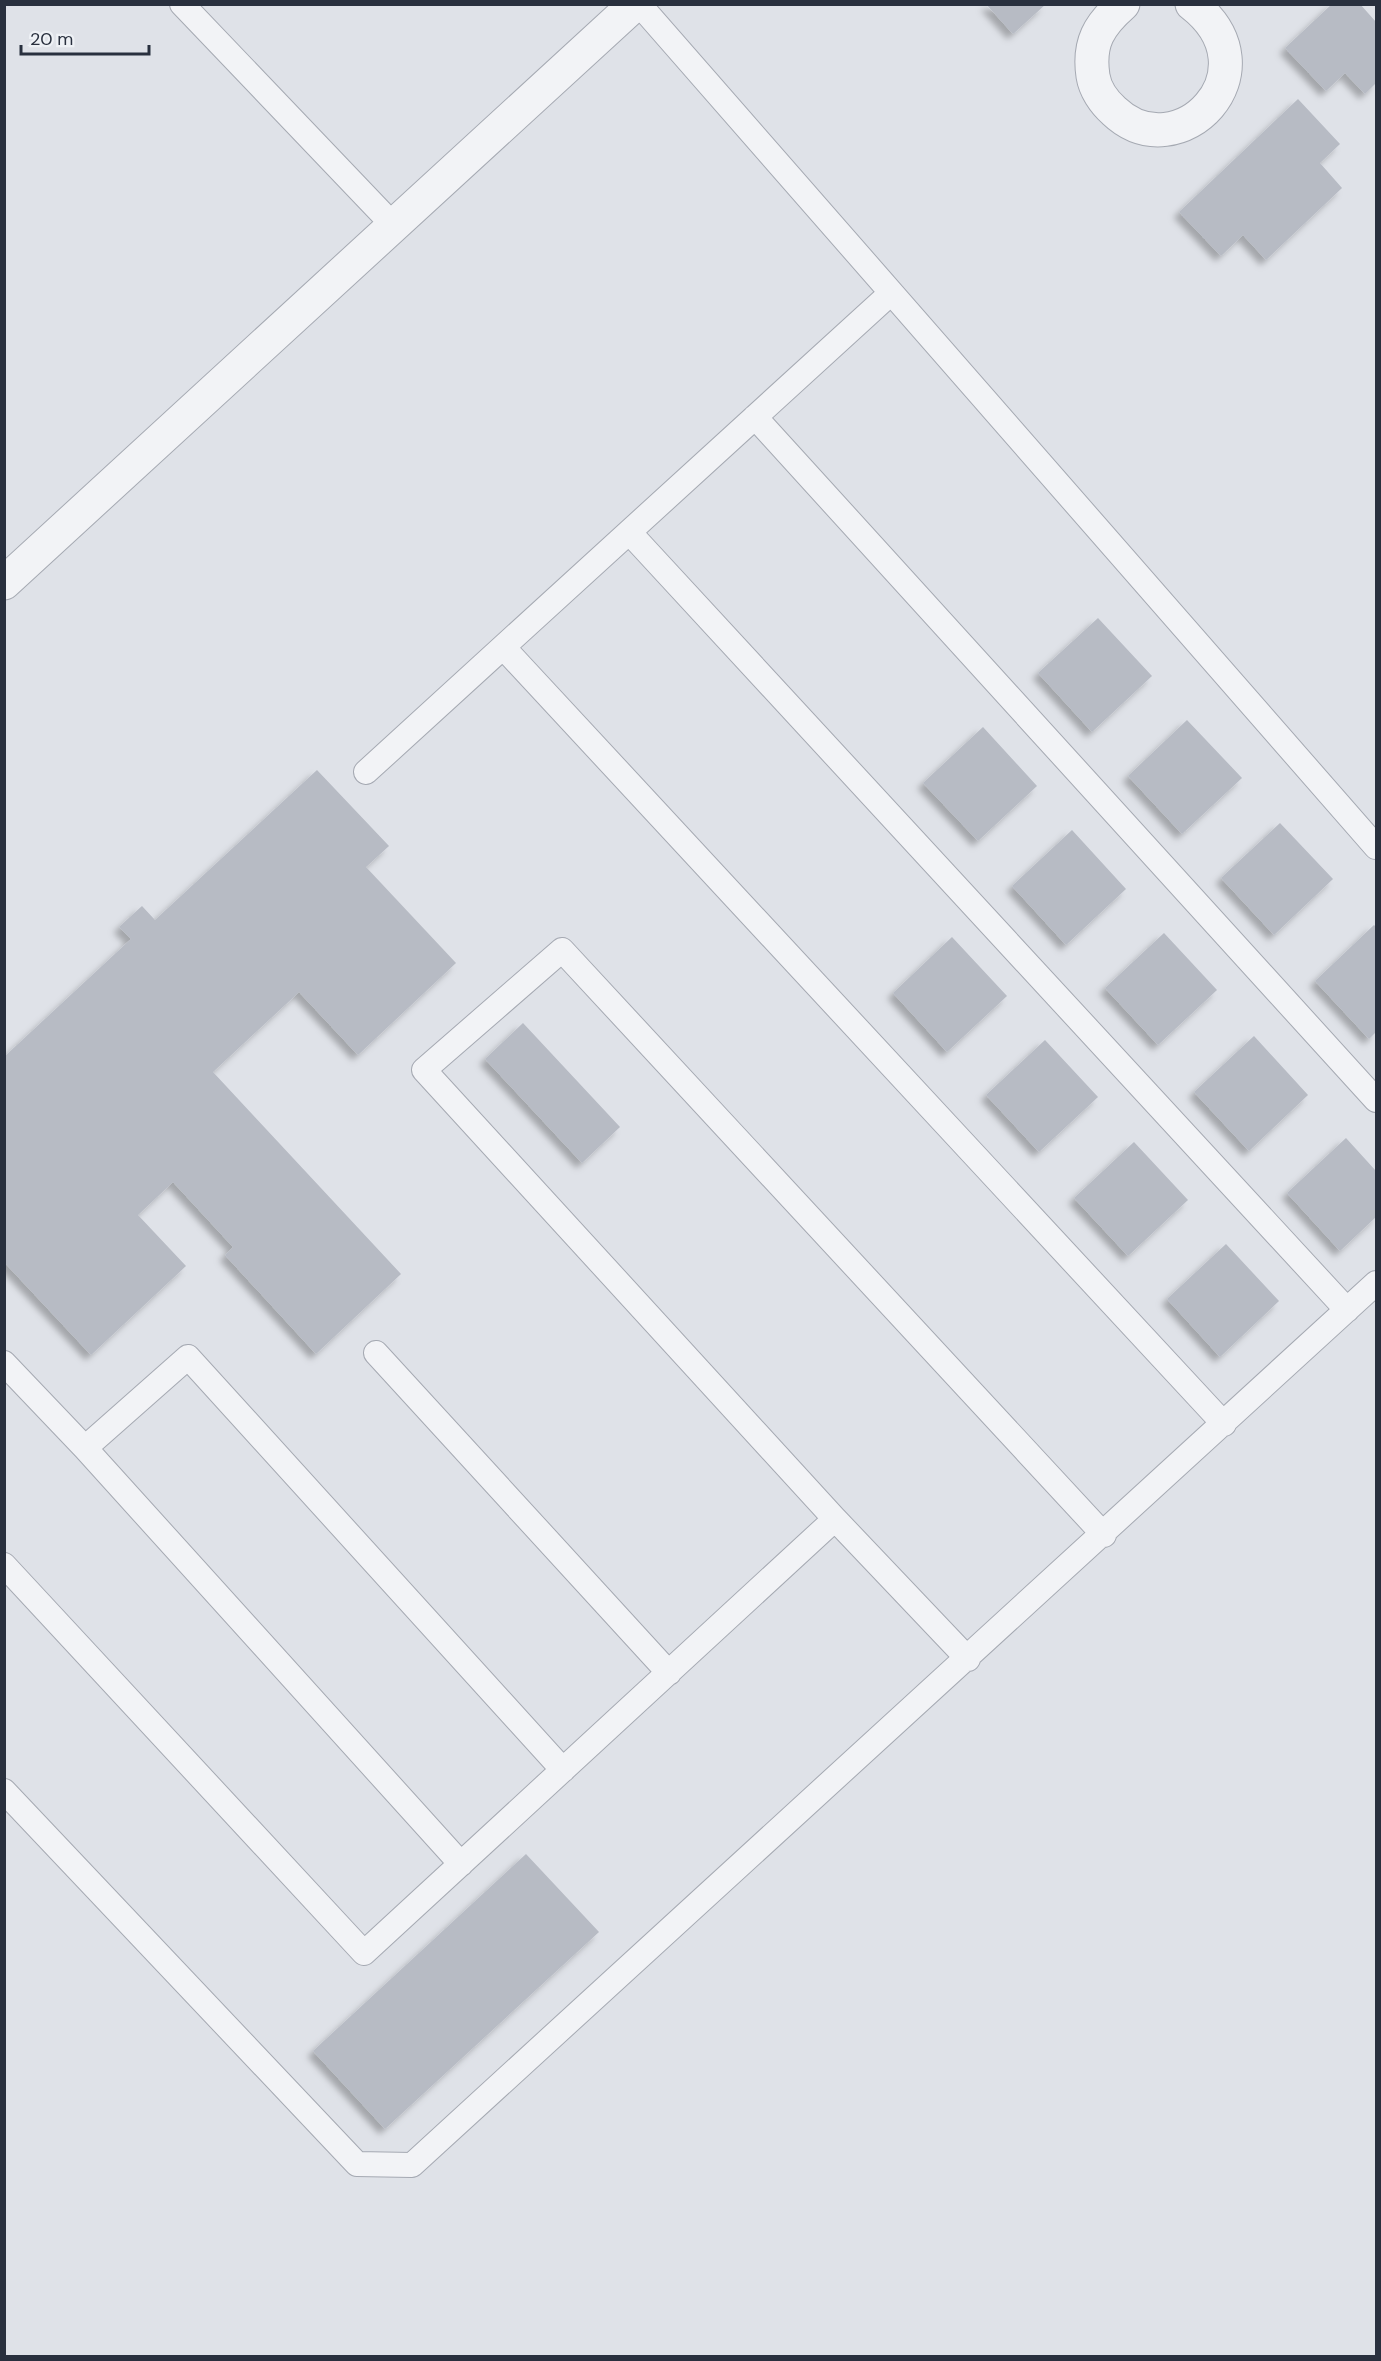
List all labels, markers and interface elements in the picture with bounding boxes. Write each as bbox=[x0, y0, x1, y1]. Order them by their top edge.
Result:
scale bar bbox=[21, 18, 148, 56]
text: 20 m bbox=[30, 27, 73, 51]

